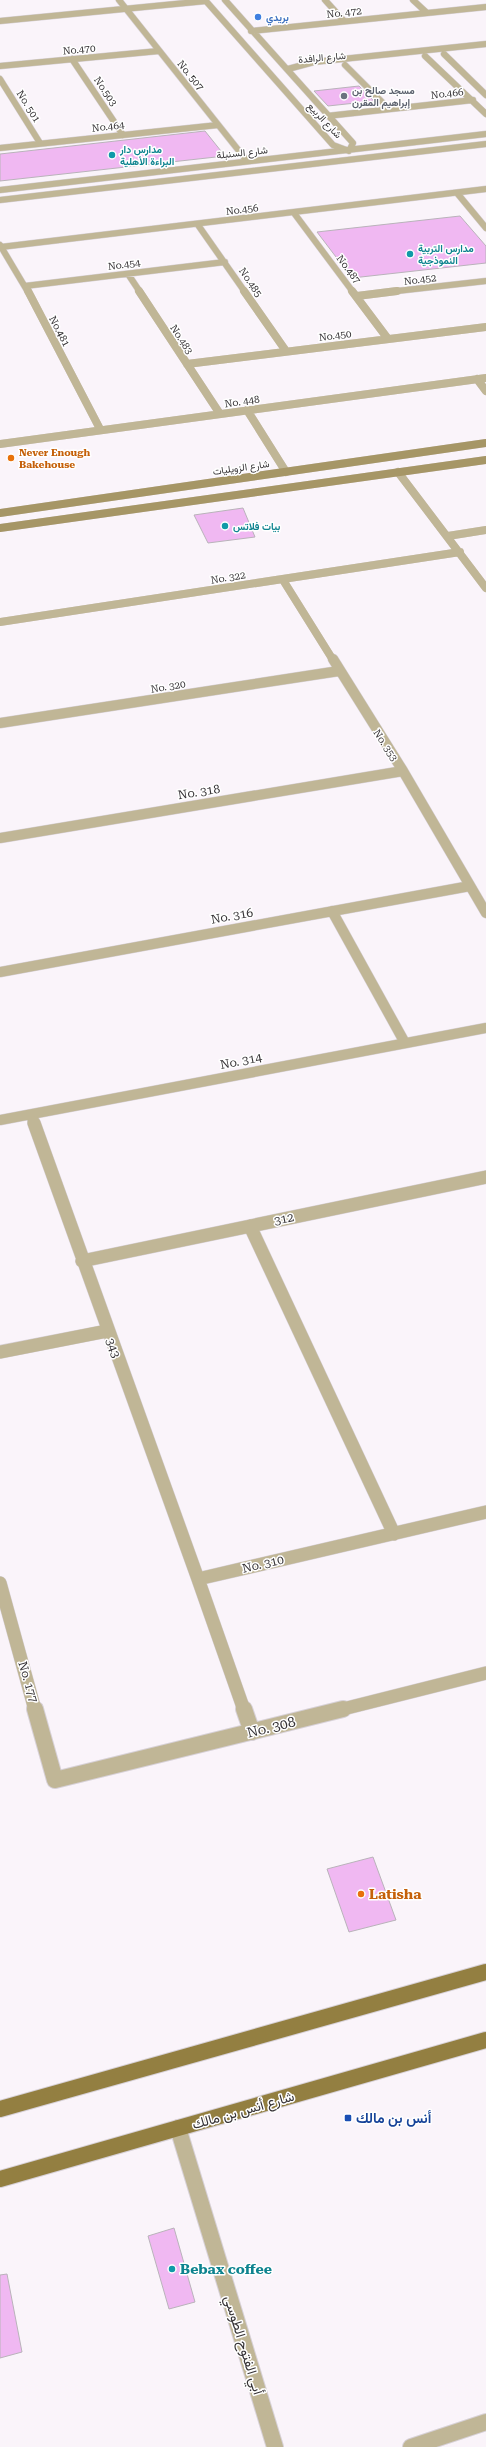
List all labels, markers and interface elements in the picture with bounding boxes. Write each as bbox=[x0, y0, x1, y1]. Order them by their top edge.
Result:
street label: No. 472 bbox=[326, 5, 363, 20]
marker: بريدي bbox=[253, 12, 263, 22]
place label: بريدي bbox=[266, 12, 289, 26]
street label: No.470 bbox=[62, 43, 96, 56]
street label: شارع الرافدة bbox=[298, 50, 347, 66]
street label: No. 507 bbox=[175, 58, 206, 93]
street label: No.503 bbox=[92, 75, 120, 108]
place label: مسجد صالح بن إبراهيم المقرن bbox=[352, 85, 415, 109]
street label: No.466 bbox=[430, 86, 464, 101]
street label: No. 501 bbox=[15, 88, 43, 125]
marker: مسجد صالح بن إبراهيم المقرن bbox=[339, 91, 349, 101]
street label: شارع الربيع bbox=[305, 100, 344, 141]
street label: No.464 bbox=[91, 119, 125, 134]
place label: مدارس دار البراءة الأهلية bbox=[119, 144, 174, 168]
street label: شارع السنبلة bbox=[216, 144, 268, 162]
marker: مدارس دار البراءة الأهلية bbox=[107, 150, 117, 160]
street label: No.456 bbox=[225, 202, 259, 217]
place label: مدارس التربية النموذجية bbox=[418, 243, 474, 267]
marker: مدارس التربية النموذجية bbox=[405, 249, 415, 259]
street label: No.487 bbox=[334, 253, 363, 286]
street label: No.454 bbox=[107, 257, 141, 272]
street label: No.485 bbox=[237, 266, 265, 299]
street label: No.452 bbox=[403, 272, 437, 287]
street label: No.481 bbox=[47, 314, 72, 349]
street label: No.483 bbox=[168, 322, 195, 356]
street label: No.450 bbox=[318, 328, 352, 343]
street label: No. 448 bbox=[224, 394, 261, 409]
place label: Never Enough Bakehouse bbox=[19, 447, 90, 470]
marker: Never Enough Bakehouse bbox=[6, 453, 16, 463]
street label: شارع الزويليات bbox=[212, 458, 270, 478]
marker: بيات فلاتس bbox=[220, 521, 230, 531]
place label: بيات فلاتس bbox=[233, 521, 280, 533]
street label: No. 322 bbox=[210, 569, 247, 586]
street label: No. 320 bbox=[150, 678, 187, 695]
street label: No. 353 bbox=[371, 727, 400, 763]
street label: No. 318 bbox=[177, 782, 221, 802]
street label: No. 316 bbox=[210, 905, 254, 927]
street label: No. 314 bbox=[219, 1050, 263, 1072]
street label: 312 bbox=[273, 1210, 296, 1228]
street label: 343 bbox=[103, 1336, 123, 1360]
street label: No. 310 bbox=[241, 1552, 286, 1576]
street label: No. 177 bbox=[15, 1660, 41, 1705]
street label: No. 308 bbox=[245, 1713, 297, 1741]
place label: Latisha bbox=[369, 1886, 422, 1902]
marker: Latisha bbox=[356, 1889, 366, 1899]
street label: شارع أنس بن مالك bbox=[190, 2088, 297, 2135]
place label: أنس بن مالك bbox=[356, 2110, 432, 2127]
marker: أنس بن مالك bbox=[343, 2113, 353, 2123]
place label: Bebax coffee bbox=[180, 2261, 272, 2277]
marker: Bebax coffee bbox=[167, 2264, 177, 2274]
street label: أبي الفتوح الطوسي bbox=[217, 2294, 267, 2398]

